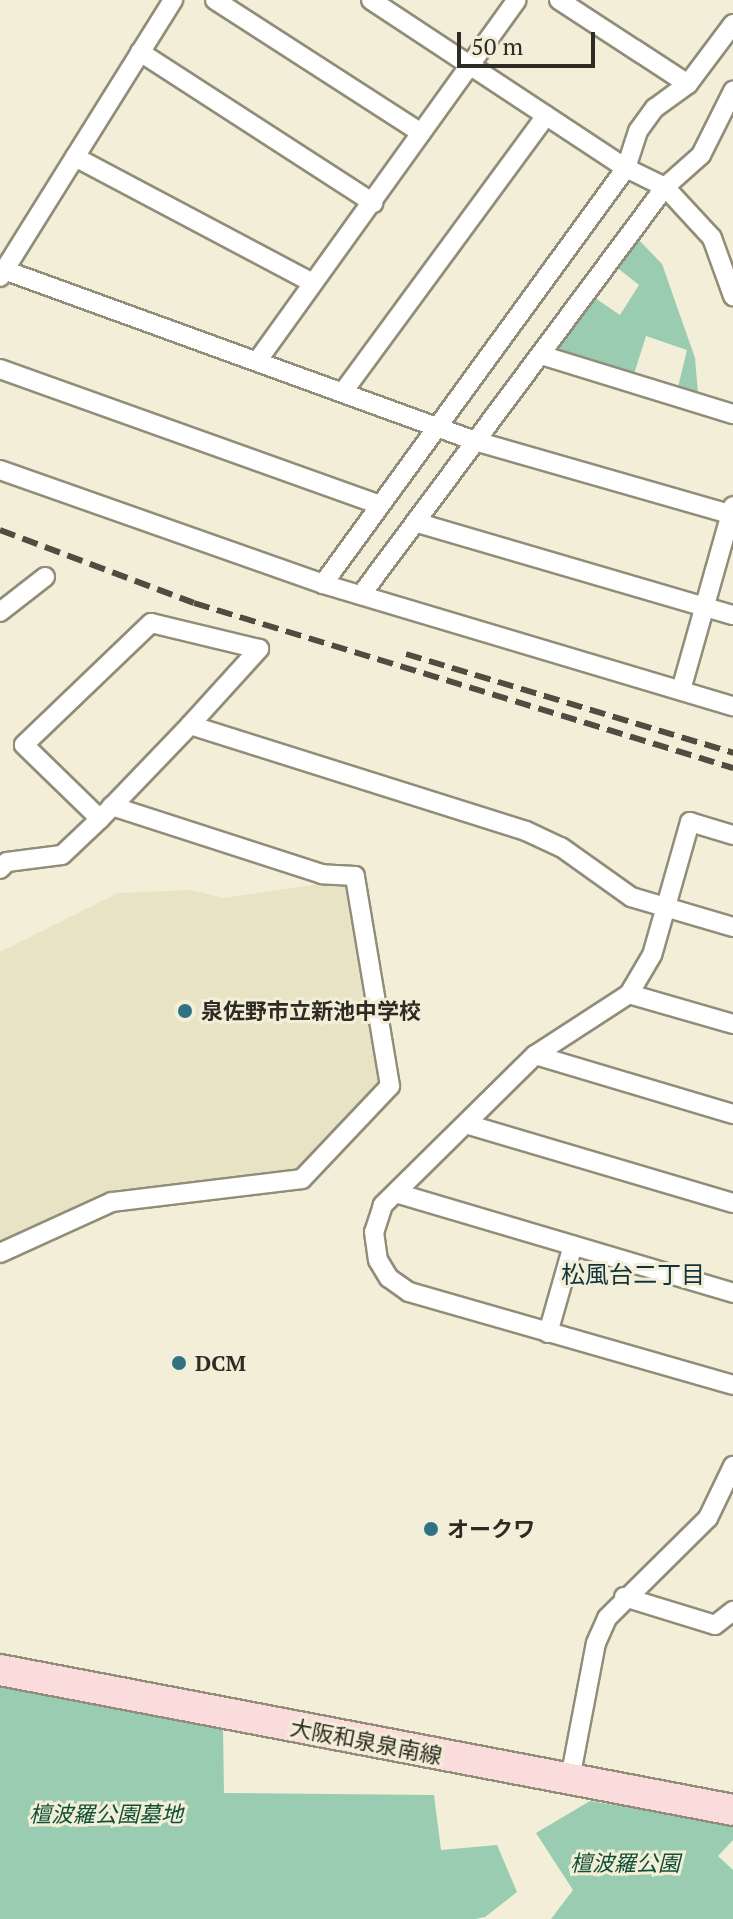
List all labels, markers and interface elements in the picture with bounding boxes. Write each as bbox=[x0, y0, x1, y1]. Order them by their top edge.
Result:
scale bar bbox=[461, 16, 599, 66]
text: 50 m bbox=[471, 30, 523, 62]
place label: 泉佐野市立新池中学校 bbox=[201, 998, 421, 1024]
marker: 泉佐野市立新池中学校 bbox=[176, 1002, 194, 1020]
district label: 松風台二丁目 bbox=[561, 1261, 705, 1289]
place label: DCM bbox=[195, 1350, 246, 1376]
marker: DCM bbox=[170, 1354, 188, 1372]
place label: オークワ bbox=[447, 1516, 535, 1542]
marker: オークワ bbox=[422, 1520, 440, 1538]
street label: 大阪和泉泉南線 bbox=[288, 1713, 444, 1769]
park label: 檀波羅公園墓地 bbox=[29, 1801, 183, 1827]
park label: 檀波羅公園 bbox=[570, 1850, 680, 1876]

